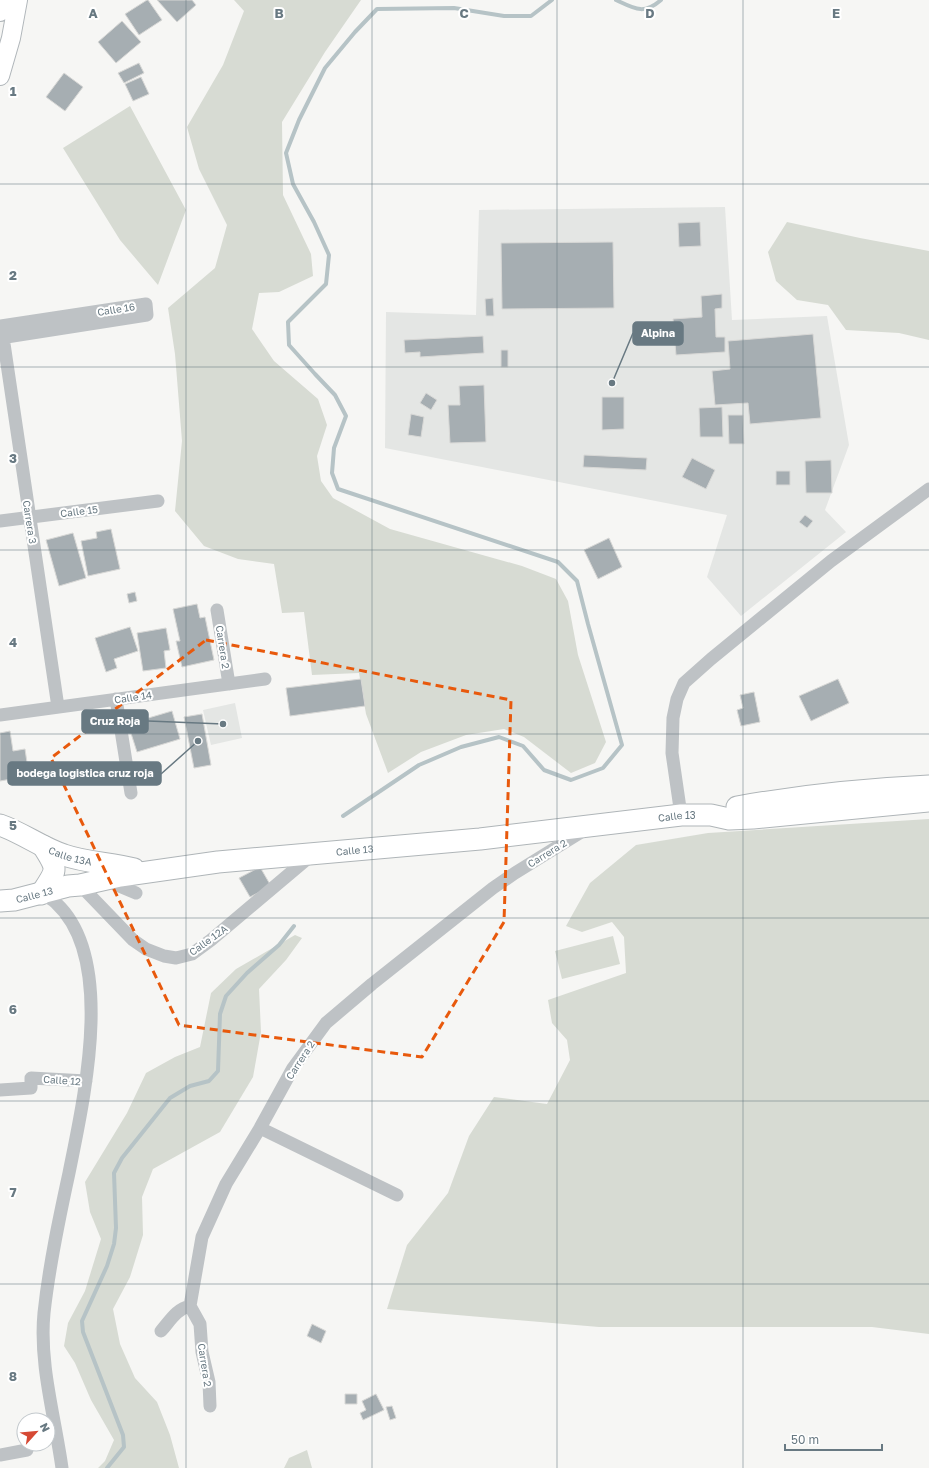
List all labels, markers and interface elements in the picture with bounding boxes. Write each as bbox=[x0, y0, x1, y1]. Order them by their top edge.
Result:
text: A bbox=[88, 5, 98, 21]
text: B bbox=[274, 5, 284, 21]
text: C bbox=[459, 5, 469, 21]
text: D bbox=[645, 5, 655, 21]
text: E bbox=[832, 5, 840, 21]
text: 1 bbox=[10, 83, 17, 99]
text: 2 bbox=[9, 267, 17, 283]
street label: Calle 16 bbox=[96, 300, 136, 318]
callout: Alpina bbox=[633, 322, 683, 345]
text: Alpina bbox=[641, 326, 675, 339]
text: 3 bbox=[9, 450, 17, 466]
street label: Carrera 3 bbox=[21, 499, 39, 545]
street label: Calle 15 bbox=[60, 503, 99, 519]
street label: Carrera 2 bbox=[214, 624, 232, 670]
text: 4 bbox=[9, 634, 17, 650]
street label: Calle 14 bbox=[113, 688, 153, 706]
callout: Cruz Roja bbox=[82, 710, 148, 733]
text: Cruz Roja bbox=[90, 714, 140, 727]
callout: bodega logistica cruz roja bbox=[8, 762, 161, 785]
text: bodega logistica cruz roja bbox=[16, 766, 154, 779]
street label: Calle 13 bbox=[657, 809, 696, 824]
text: 5 bbox=[9, 817, 17, 833]
street label: Carrera 2 bbox=[525, 836, 569, 870]
street label: Calle 13 bbox=[335, 842, 374, 858]
street label: Calle 13A bbox=[47, 844, 93, 868]
street label: Calle 13 bbox=[14, 884, 54, 905]
street label: Calle 12A bbox=[187, 922, 230, 958]
text: 6 bbox=[9, 1001, 17, 1017]
street label: Carrera 2 bbox=[283, 1038, 317, 1082]
street label: Calle 12 bbox=[43, 1073, 81, 1087]
text: 7 bbox=[9, 1184, 17, 1200]
street label: Carrera 2 bbox=[196, 1342, 214, 1388]
text: 8 bbox=[9, 1368, 17, 1384]
north arrow bbox=[16, 1412, 56, 1452]
text: N bbox=[38, 1421, 53, 1434]
scale bar bbox=[785, 1426, 882, 1452]
text: 50 m bbox=[791, 1432, 819, 1447]

